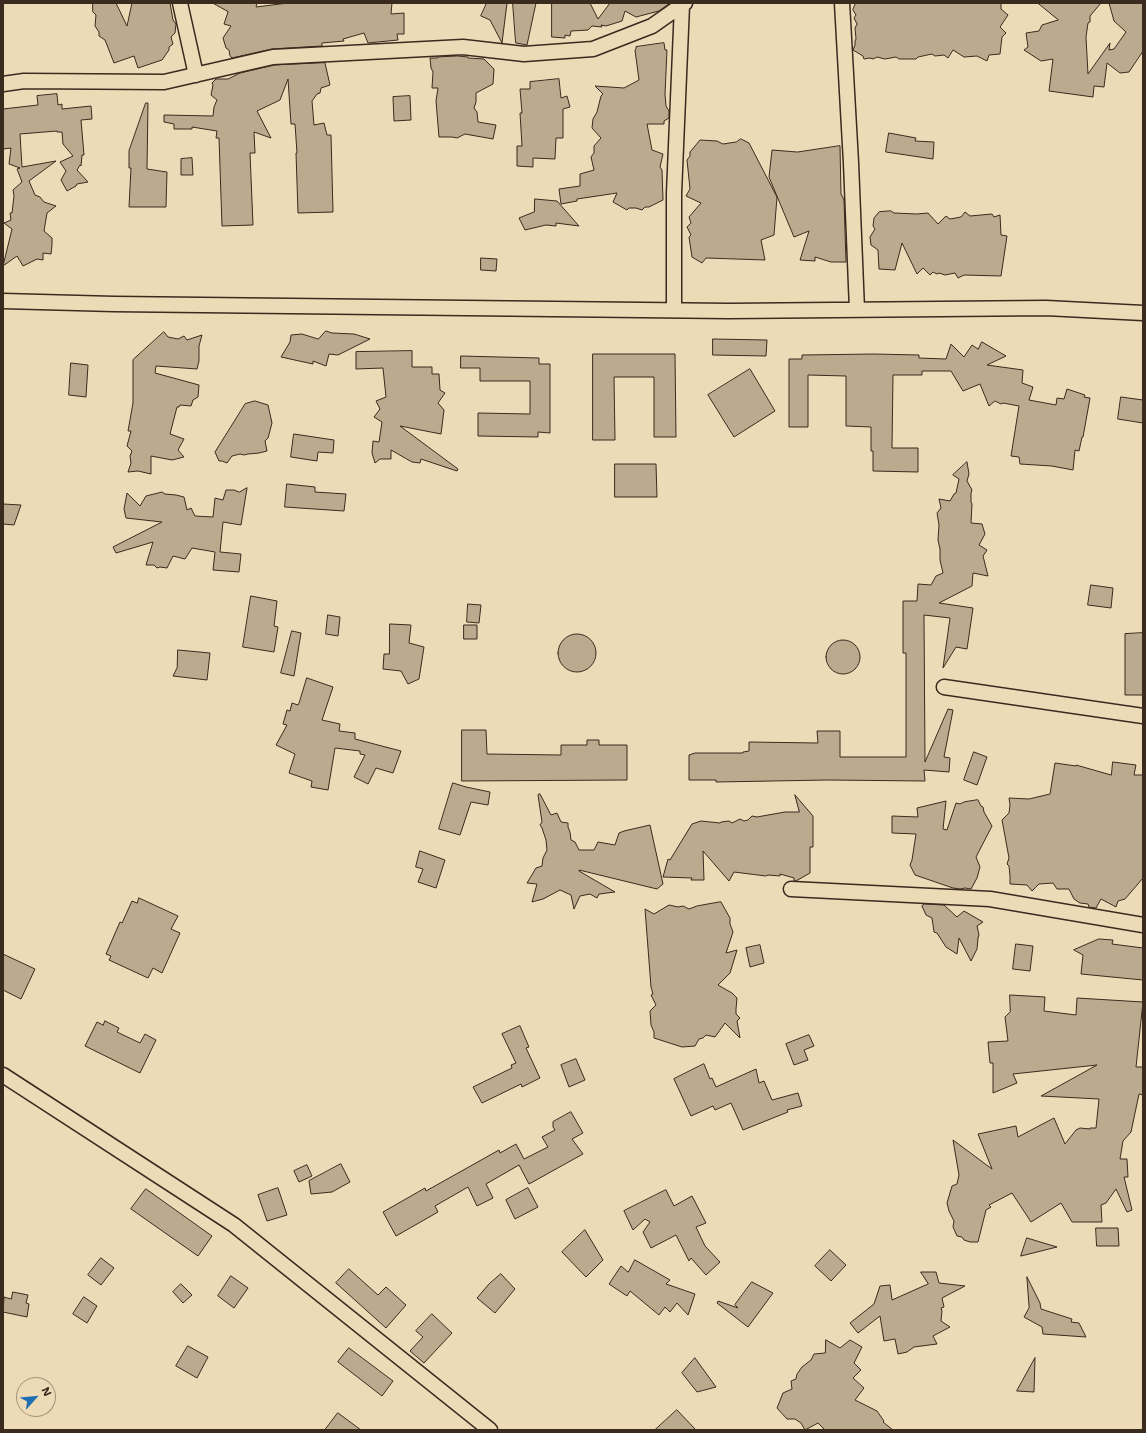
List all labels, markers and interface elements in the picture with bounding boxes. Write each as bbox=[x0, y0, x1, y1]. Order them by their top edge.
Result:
north arrow bbox=[16, 1377, 56, 1417]
text: N bbox=[38, 1384, 55, 1399]

